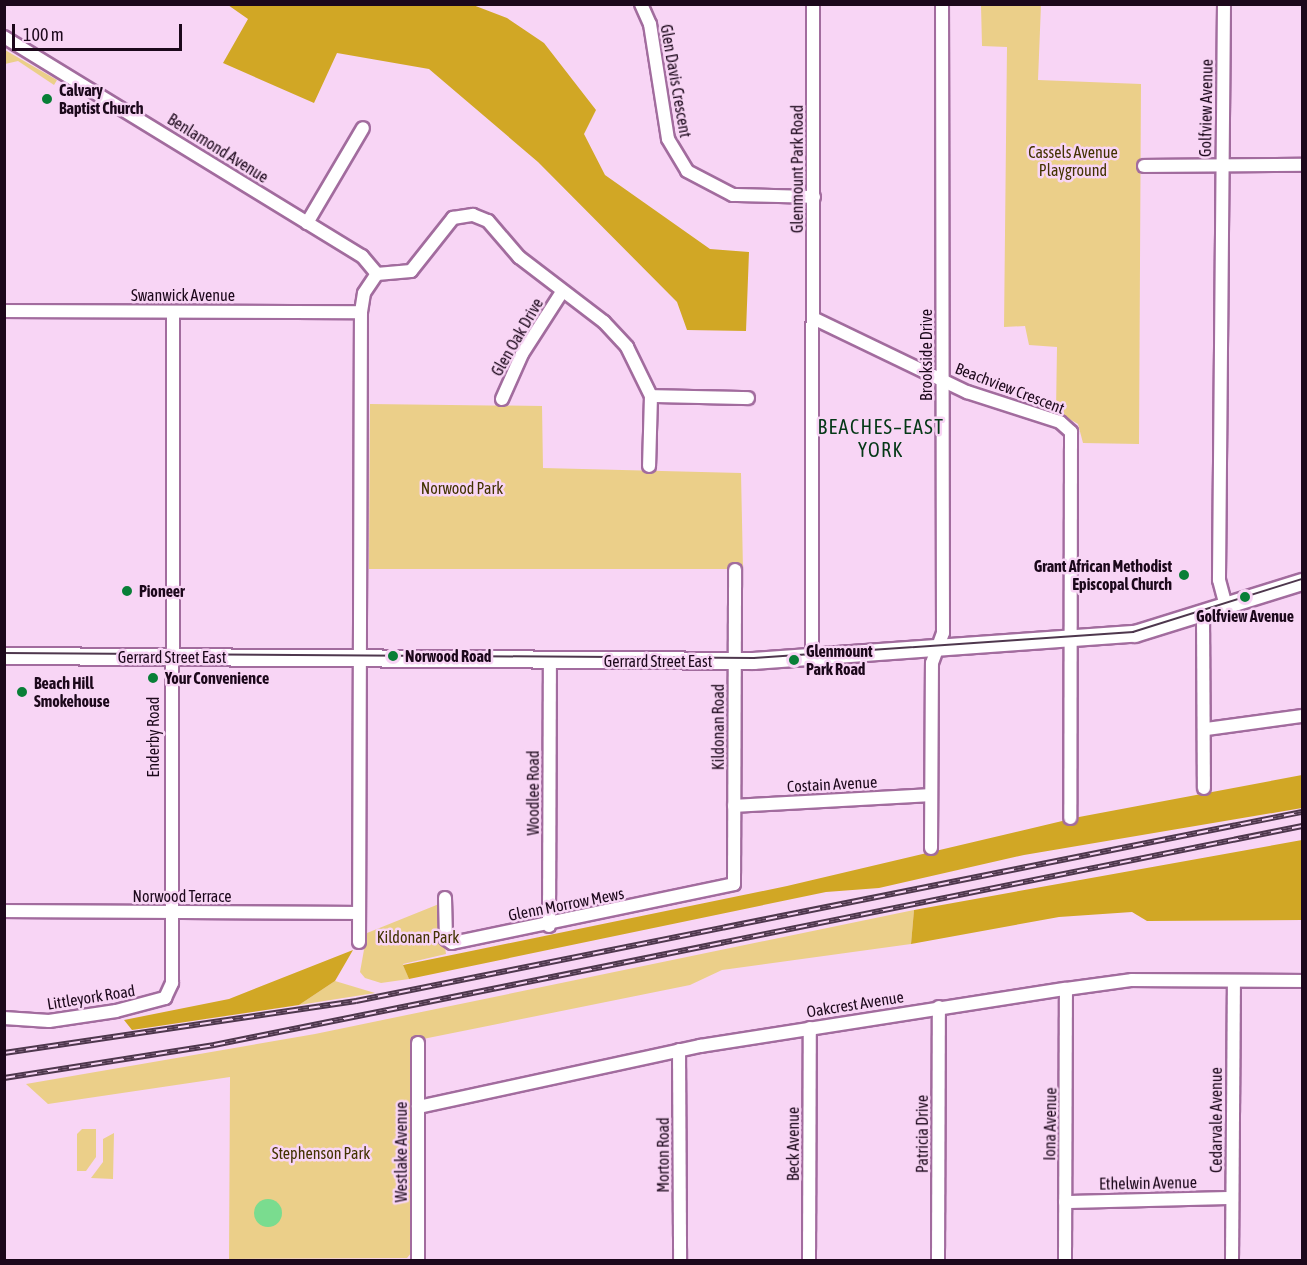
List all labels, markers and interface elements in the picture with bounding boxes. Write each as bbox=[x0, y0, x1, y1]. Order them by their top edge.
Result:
scale bar bbox=[15, 12, 184, 50]
street label: Glen Davis Crescent bbox=[657, 23, 695, 139]
text: 100 m bbox=[23, 24, 64, 45]
street label: Golfview Avenue bbox=[1196, 59, 1216, 157]
place label: Calvary Baptist Church bbox=[59, 80, 143, 118]
marker: Calvary Baptist Church bbox=[40, 92, 54, 106]
street label: Glenmount Park Road bbox=[787, 105, 807, 233]
street label: Benlamond Avenue bbox=[164, 109, 272, 187]
park label: Cassels Avenue Playground bbox=[1028, 142, 1118, 180]
street label: Swanwick Avenue bbox=[131, 285, 235, 305]
street label: Glen Oak Drive bbox=[487, 295, 547, 379]
street label: Brookside Drive bbox=[916, 309, 936, 401]
street label: Beachview Crescent bbox=[953, 358, 1067, 418]
district label: BEACHES–EAST YORK bbox=[818, 415, 944, 462]
park label: Norwood Park bbox=[421, 478, 503, 498]
place label: Grant African Methodist Episcopal Church bbox=[1034, 556, 1172, 594]
marker: Grant African Methodist Episcopal Church bbox=[1177, 568, 1191, 582]
place label: Pioneer bbox=[139, 581, 185, 601]
marker: Pioneer bbox=[120, 584, 134, 598]
marker: Golfview Avenue bbox=[1238, 590, 1252, 604]
place label: Golfview Avenue bbox=[1196, 606, 1294, 626]
place label: Glenmount Park Road bbox=[806, 641, 873, 679]
place label: Norwood Road bbox=[405, 646, 491, 666]
street label: Gerrard Street East bbox=[118, 647, 226, 667]
marker: Norwood Road bbox=[386, 649, 400, 663]
street label: Gerrard Street East bbox=[604, 651, 712, 671]
marker: Glenmount Park Road bbox=[787, 653, 801, 667]
place label: Your Convenience bbox=[165, 668, 269, 688]
marker: Your Convenience bbox=[146, 671, 160, 685]
place label: Beach Hill Smokehouse bbox=[34, 673, 110, 711]
street label: Kildonan Road bbox=[708, 684, 728, 770]
marker: Beach Hill Smokehouse bbox=[15, 685, 29, 699]
street label: Enderby Road bbox=[143, 697, 163, 777]
street label: Woodlee Road bbox=[523, 750, 543, 836]
street label: Costain Avenue bbox=[786, 772, 878, 796]
street label: Glenn Morrow Mews bbox=[507, 883, 625, 925]
street label: Norwood Terrace bbox=[133, 886, 231, 906]
park label: Kildonan Park bbox=[377, 927, 459, 947]
street label: Littleyork Road bbox=[46, 981, 136, 1013]
street label: Oakcrest Avenue bbox=[805, 987, 905, 1021]
street label: Cedarvale Avenue bbox=[1206, 1067, 1226, 1173]
street label: Iona Avenue bbox=[1040, 1087, 1060, 1161]
street label: Patricia Drive bbox=[912, 1095, 932, 1173]
street label: Westlake Avenue bbox=[391, 1102, 411, 1202]
street label: Beck Avenue bbox=[783, 1107, 803, 1181]
street label: Morton Road bbox=[653, 1117, 673, 1193]
park label: Stephenson Park bbox=[272, 1143, 370, 1163]
street label: Ethelwin Avenue bbox=[1099, 1173, 1197, 1193]

